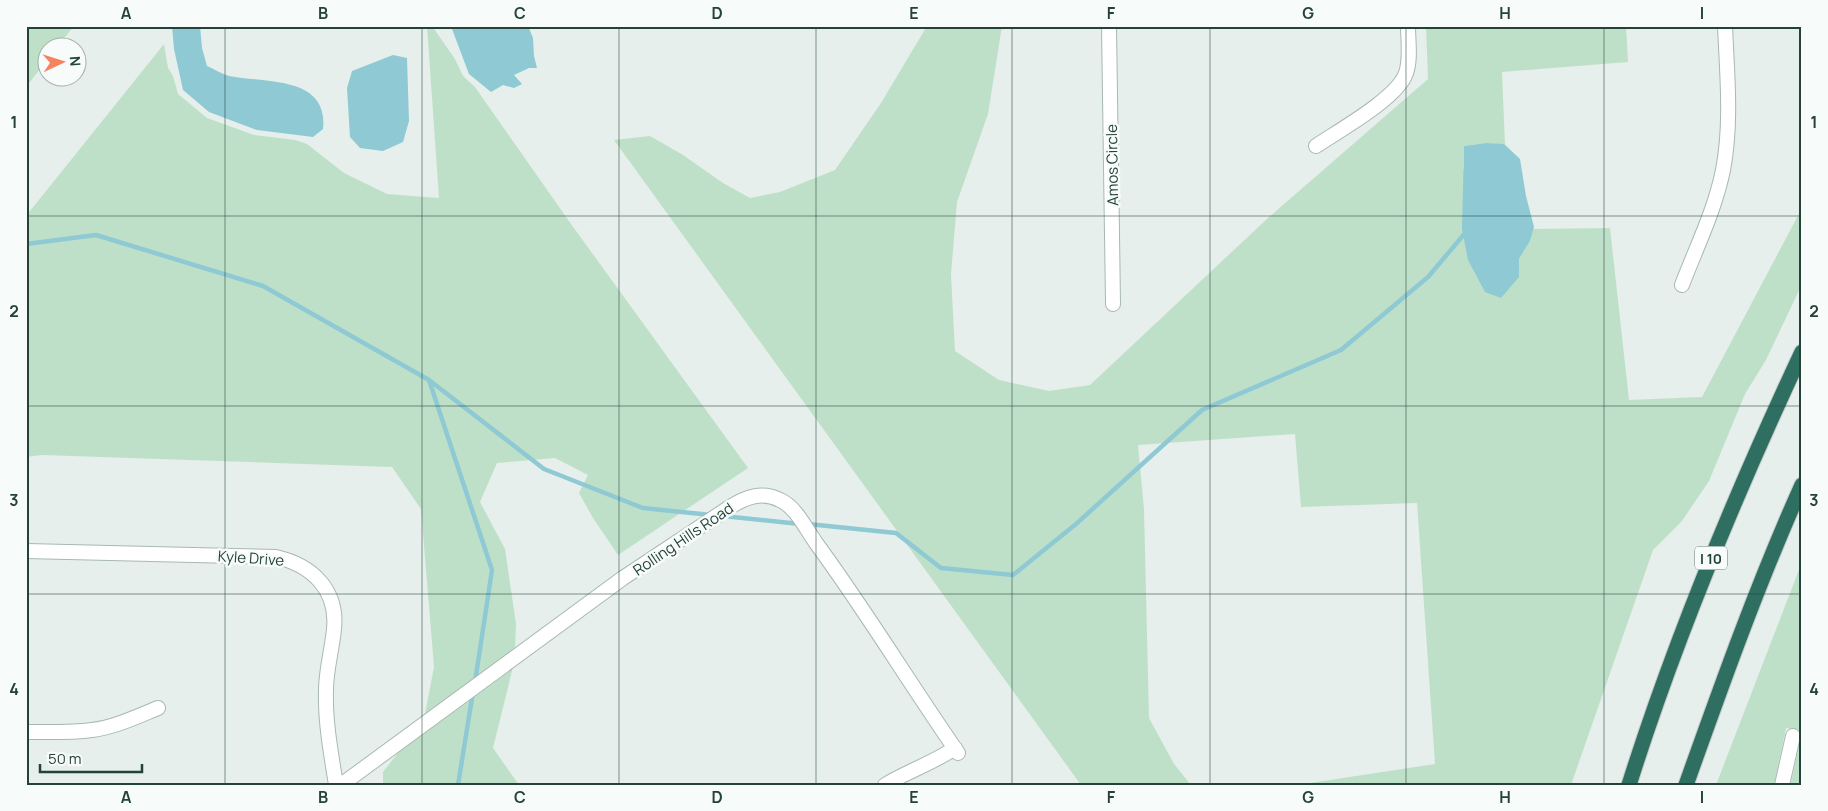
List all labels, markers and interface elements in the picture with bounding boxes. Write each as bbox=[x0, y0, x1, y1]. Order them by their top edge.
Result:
text: A bbox=[121, 2, 132, 24]
text: B bbox=[318, 2, 328, 24]
text: C bbox=[514, 2, 526, 24]
text: D bbox=[711, 2, 723, 24]
text: E bbox=[909, 2, 919, 24]
text: F bbox=[1107, 2, 1116, 24]
text: G bbox=[1302, 2, 1314, 24]
text: H bbox=[1499, 2, 1511, 24]
text: I bbox=[1700, 2, 1704, 24]
north arrow bbox=[38, 38, 88, 88]
text: N bbox=[66, 55, 85, 67]
text: 1 bbox=[10, 111, 18, 133]
text: 1 bbox=[1810, 111, 1818, 133]
street label: Amos Circle bbox=[1101, 124, 1123, 206]
text: 2 bbox=[9, 300, 19, 322]
text: 2 bbox=[1809, 300, 1819, 322]
text: 3 bbox=[9, 489, 19, 511]
text: 3 bbox=[1809, 489, 1819, 511]
street label: Rolling Hills Road bbox=[629, 498, 737, 580]
street label: Kyle Drive bbox=[217, 545, 285, 571]
road number: I 10 bbox=[1695, 546, 1727, 570]
text: 4 bbox=[9, 678, 19, 700]
text: 4 bbox=[1809, 678, 1819, 700]
scale bar bbox=[40, 741, 142, 773]
text: 50 m bbox=[48, 748, 82, 769]
text: A bbox=[121, 786, 132, 808]
text: B bbox=[318, 786, 328, 808]
text: C bbox=[514, 786, 526, 808]
text: D bbox=[711, 786, 723, 808]
text: E bbox=[909, 786, 919, 808]
text: F bbox=[1107, 786, 1116, 808]
text: G bbox=[1302, 786, 1314, 808]
text: H bbox=[1499, 786, 1511, 808]
text: I bbox=[1700, 786, 1704, 808]

